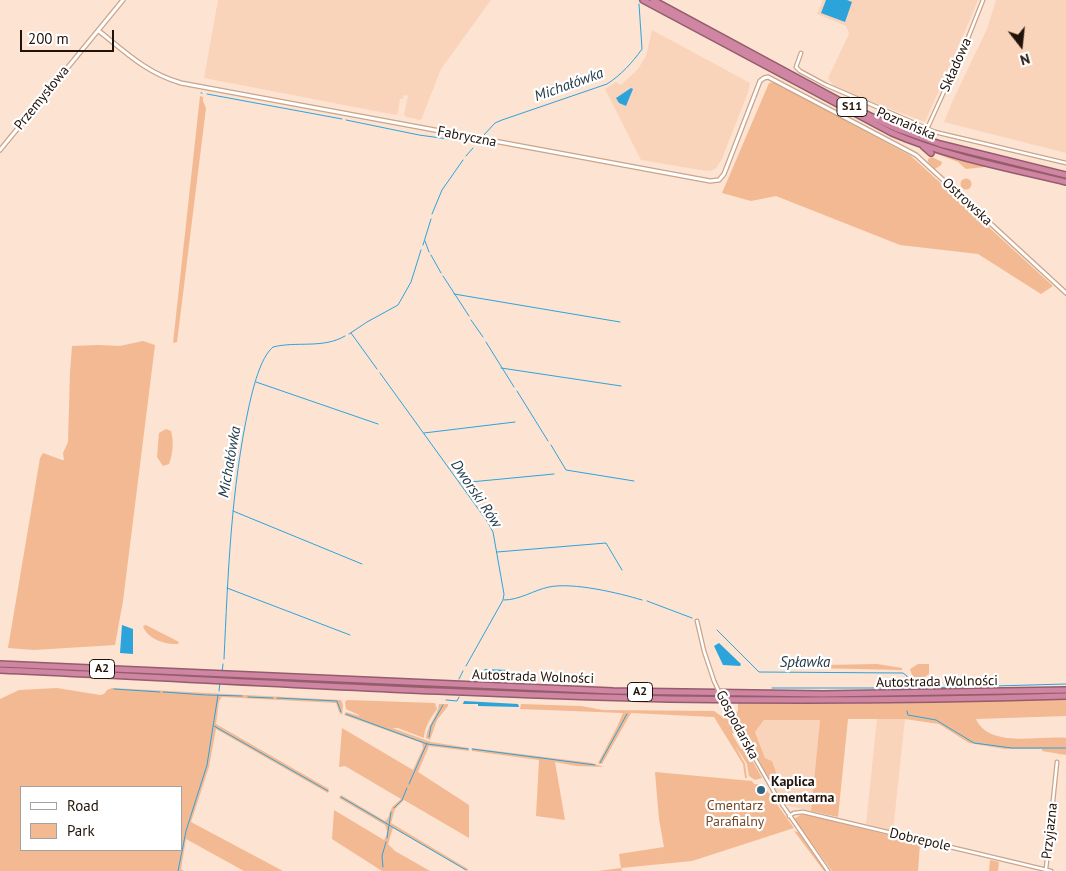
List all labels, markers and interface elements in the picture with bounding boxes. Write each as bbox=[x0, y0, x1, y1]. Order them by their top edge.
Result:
scale bar bbox=[22, 20, 116, 52]
north arrow bbox=[996, 20, 1046, 70]
text: 200 m bbox=[28, 29, 69, 48]
street label: Składowa bbox=[937, 35, 975, 95]
text: N bbox=[1018, 49, 1032, 69]
street label: Przemysłowa bbox=[11, 63, 73, 133]
water label: Michałówka bbox=[532, 64, 606, 106]
road number: S11 bbox=[837, 98, 867, 116]
street label: Poznańska bbox=[874, 104, 938, 144]
street label: Fabryczna bbox=[436, 123, 498, 151]
street label: Ostrowska bbox=[939, 175, 995, 229]
water label: Michałówka bbox=[215, 425, 245, 499]
water label: Dworski Rów bbox=[447, 457, 505, 531]
water label: Spławka bbox=[780, 654, 830, 672]
road number: A2 bbox=[90, 660, 114, 679]
street label: Autostrada Wolności bbox=[472, 666, 594, 688]
street label: Autostrada Wolności bbox=[876, 673, 998, 691]
road number: A2 bbox=[628, 682, 652, 702]
street label: Gospodarska bbox=[712, 688, 762, 762]
place label: Kaplica cmentarna bbox=[771, 774, 834, 806]
marker: Kaplica cmentarna bbox=[755, 784, 767, 796]
legend bbox=[20, 786, 182, 851]
text: Road bbox=[67, 796, 99, 815]
park label: Cmentarz Parafialny bbox=[706, 798, 764, 830]
street label: Przyjazna bbox=[1039, 802, 1061, 860]
text: Park bbox=[67, 821, 95, 840]
street label: Dobrepole bbox=[888, 825, 952, 855]

